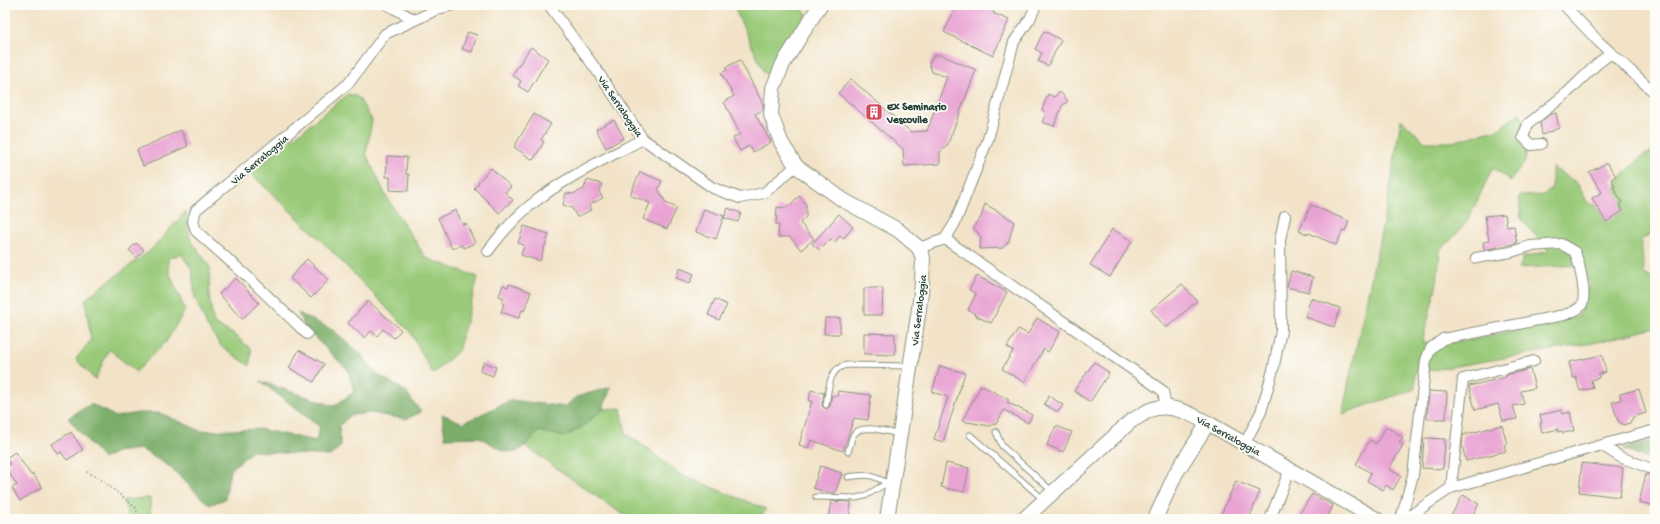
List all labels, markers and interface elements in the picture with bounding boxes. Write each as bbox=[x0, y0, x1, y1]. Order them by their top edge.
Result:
street label: Via Serraloggia bbox=[594, 73, 645, 141]
building icon: Ex Seminario Vescovile bbox=[864, 102, 884, 122]
place label: Ex Seminario Vescovile bbox=[886, 102, 947, 127]
street label: Via Serraloggia bbox=[228, 133, 292, 189]
street label: Via Serraloggia bbox=[910, 273, 930, 347]
street label: Via Serraloggia bbox=[1193, 414, 1263, 460]

